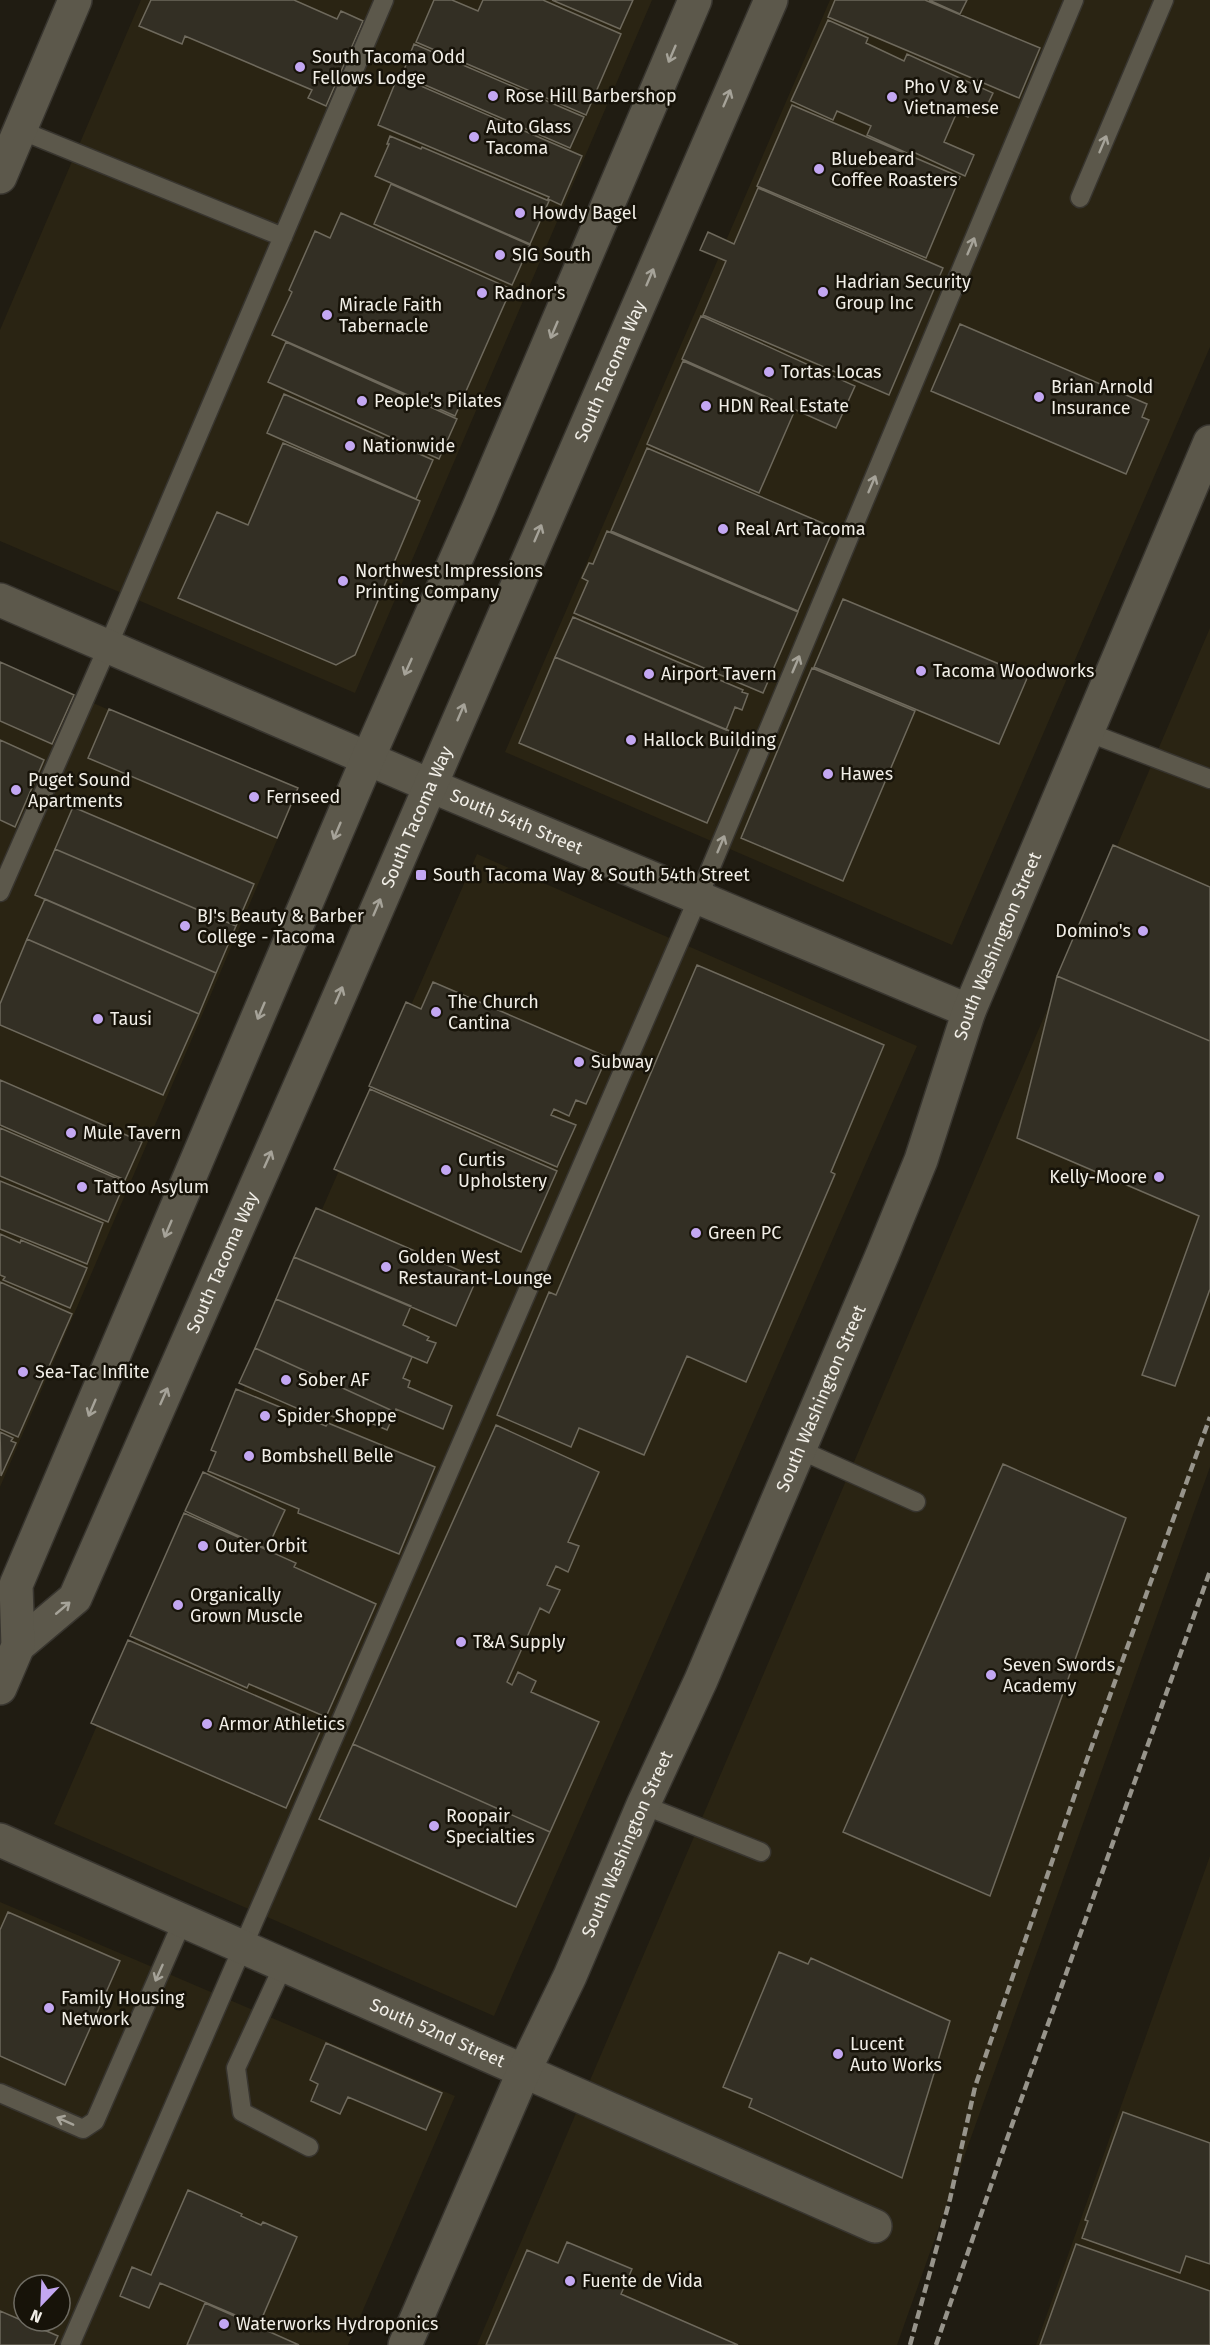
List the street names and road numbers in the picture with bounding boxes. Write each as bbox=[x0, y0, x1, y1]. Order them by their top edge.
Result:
street label: South Tacoma Way bbox=[570, 297, 651, 445]
street label: South Tacoma Way bbox=[376, 743, 457, 891]
street label: South 54th Street bbox=[447, 784, 587, 859]
street label: South Washington Street bbox=[949, 848, 1046, 1043]
street label: South Tacoma Way bbox=[182, 1188, 263, 1337]
street label: South Washington Street bbox=[771, 1301, 871, 1496]
street label: South Washington Street bbox=[577, 1747, 678, 1941]
street label: South 52nd Street bbox=[366, 1994, 509, 2073]

